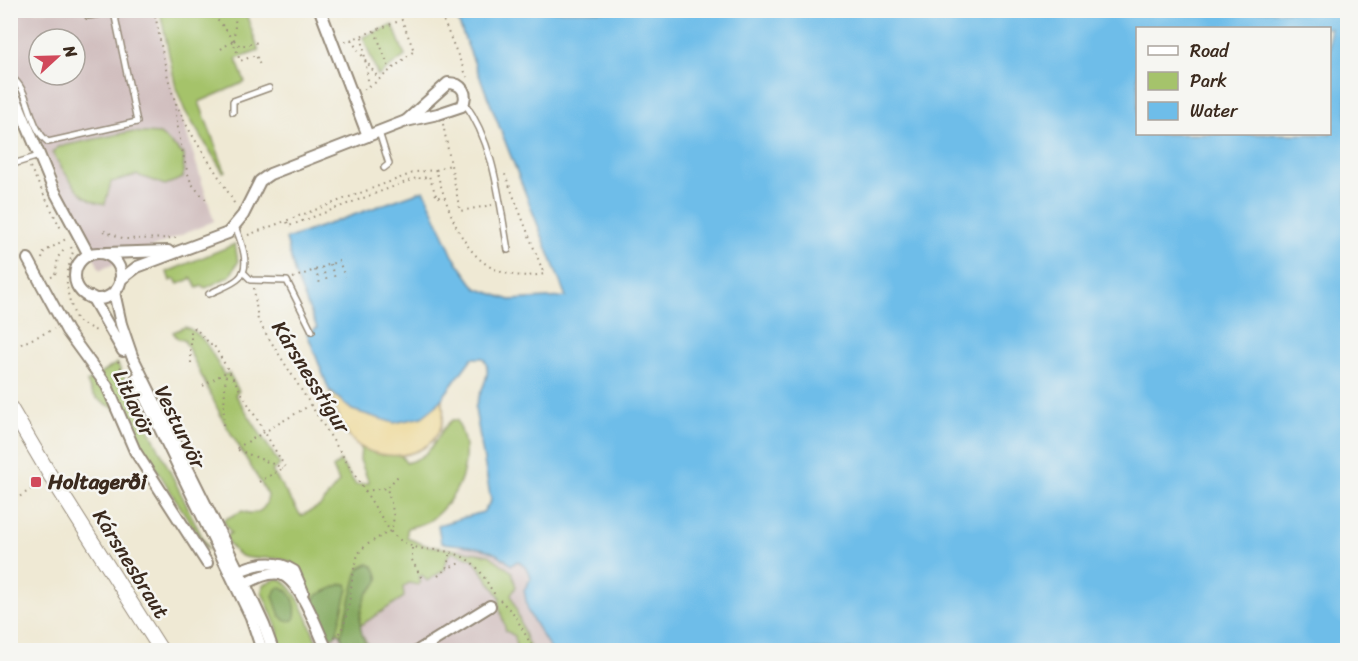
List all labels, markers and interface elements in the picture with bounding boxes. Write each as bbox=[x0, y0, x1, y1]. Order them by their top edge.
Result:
north arrow bbox=[27, 27, 87, 87]
legend bbox=[1136, 27, 1331, 135]
text: Road bbox=[1190, 35, 1230, 67]
text: N bbox=[55, 40, 86, 63]
text: Park bbox=[1190, 65, 1227, 97]
text: Water bbox=[1190, 95, 1239, 127]
street label: Kársnesstígur bbox=[261, 313, 362, 442]
street label: Litlavör bbox=[102, 363, 167, 444]
street label: Vesturvör bbox=[143, 379, 217, 477]
place label: Holtagerði bbox=[47, 463, 148, 501]
marker: Holtagerði bbox=[29, 475, 43, 489]
street label: Kársnesbraut bbox=[82, 501, 180, 627]

